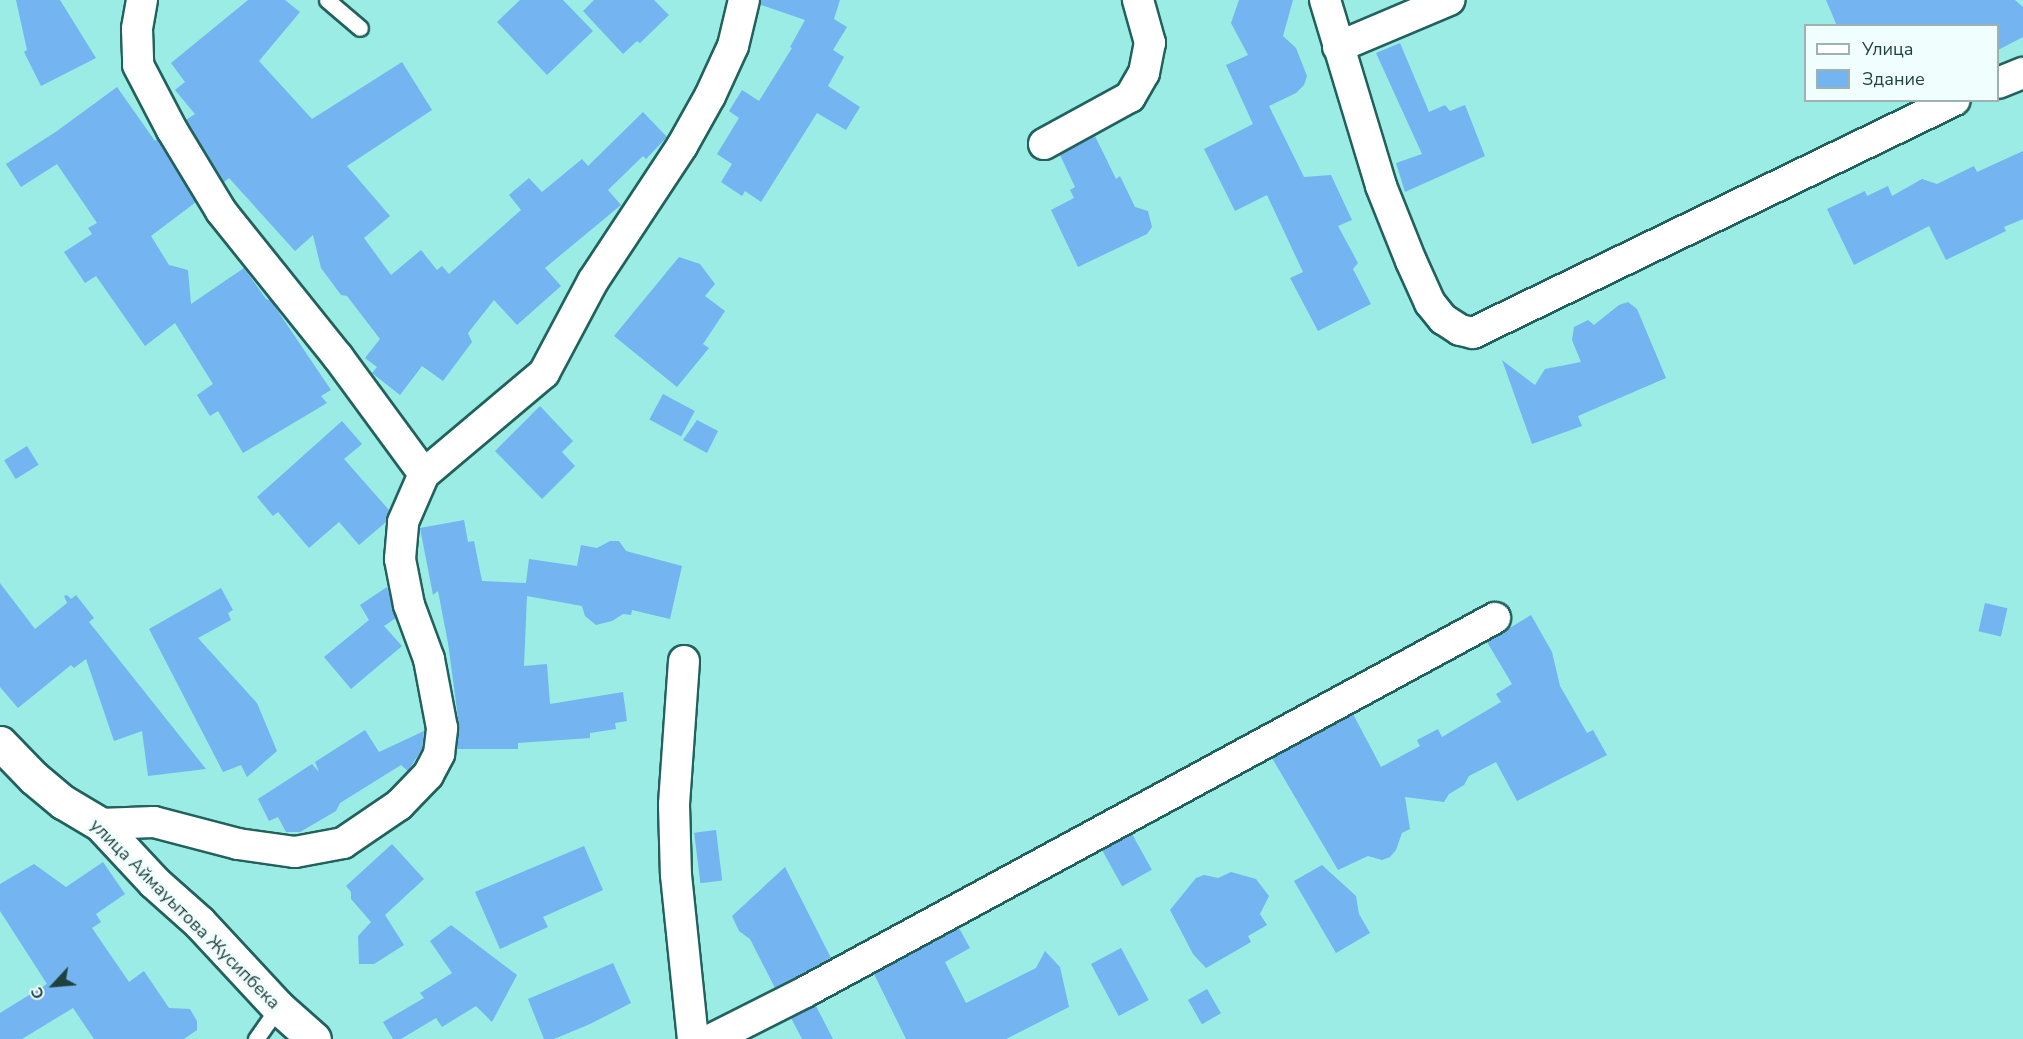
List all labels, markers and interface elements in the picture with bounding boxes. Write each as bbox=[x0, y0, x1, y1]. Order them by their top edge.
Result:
legend bbox=[1804, 24, 1999, 102]
text: Улица bbox=[1862, 37, 1913, 61]
text: Здание bbox=[1862, 67, 1925, 91]
street label: улица Аймауытова Жусипбека bbox=[85, 814, 285, 1014]
north arrow bbox=[24, 955, 84, 1015]
text: С bbox=[26, 983, 50, 1003]

